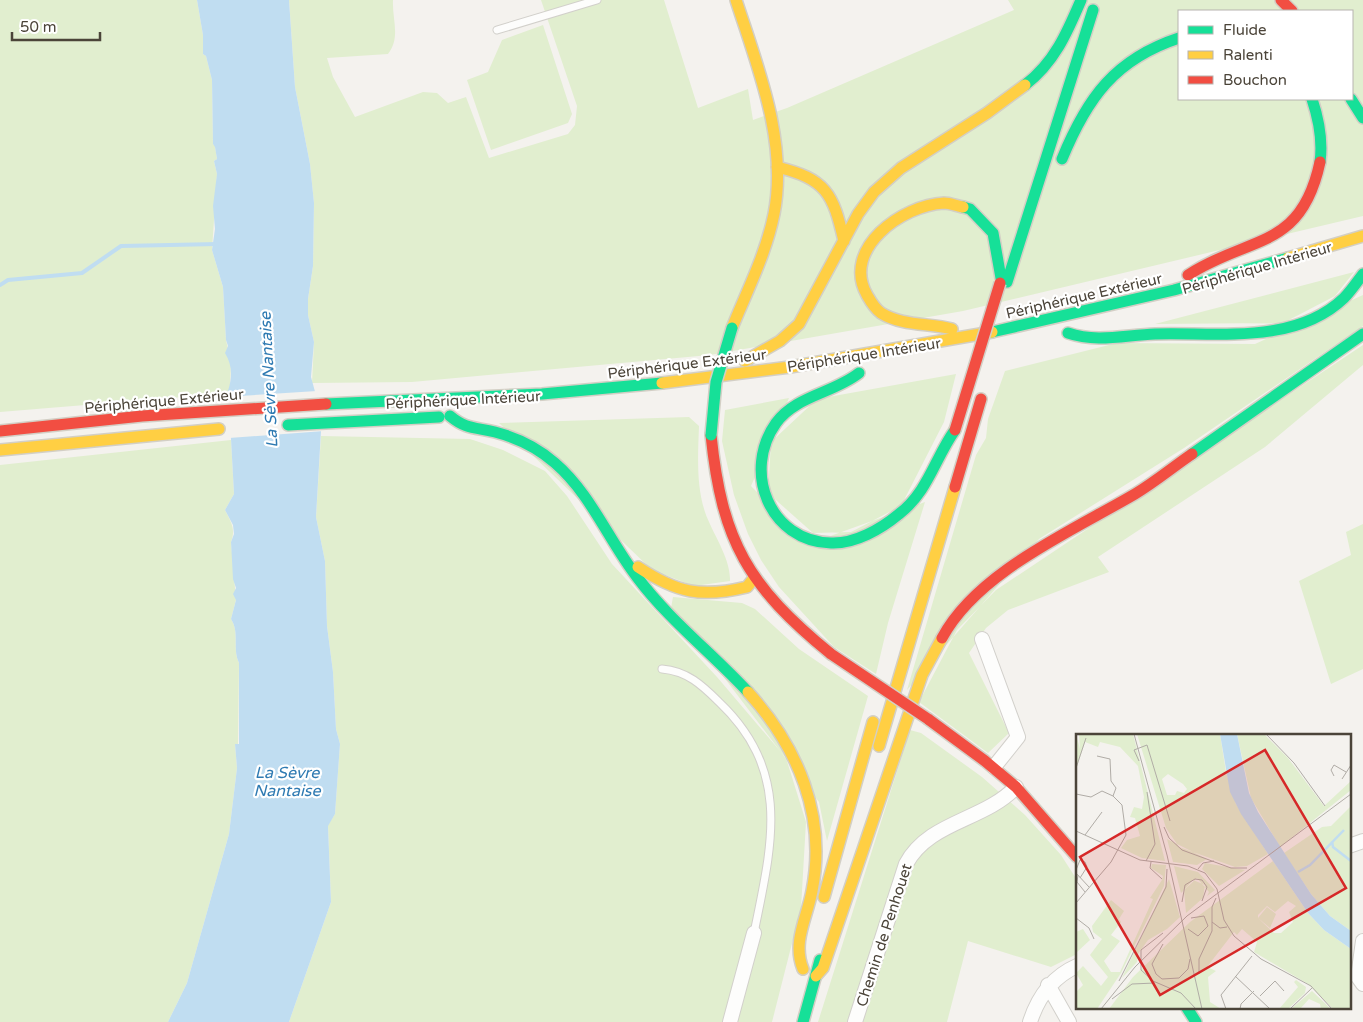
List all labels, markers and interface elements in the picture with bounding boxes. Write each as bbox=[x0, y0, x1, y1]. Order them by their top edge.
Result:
scale bar bbox=[12, 10, 100, 42]
legend bbox=[1178, 10, 1353, 100]
text: 50 m bbox=[20, 18, 57, 36]
text: Fluide bbox=[1223, 21, 1267, 39]
text: Ralenti bbox=[1223, 46, 1273, 64]
text: Bouchon bbox=[1223, 71, 1287, 89]
street label: Périphérique Intérieur bbox=[1180, 238, 1334, 298]
street label: Périphérique Extérieur bbox=[1004, 269, 1164, 323]
water label: La Sèvre Nantaise bbox=[255, 311, 283, 448]
street label: Périphérique Intérieur bbox=[786, 334, 942, 376]
street label: Périphérique Extérieur bbox=[606, 345, 768, 383]
street label: Périphérique Extérieur bbox=[83, 385, 245, 417]
street label: Périphérique Intérieur bbox=[385, 387, 541, 413]
inset map bbox=[1076, 734, 1350, 1010]
water label: La Sèvre Nantaise bbox=[253, 763, 322, 801]
street label: Chemin de Penhouet bbox=[852, 861, 916, 1009]

